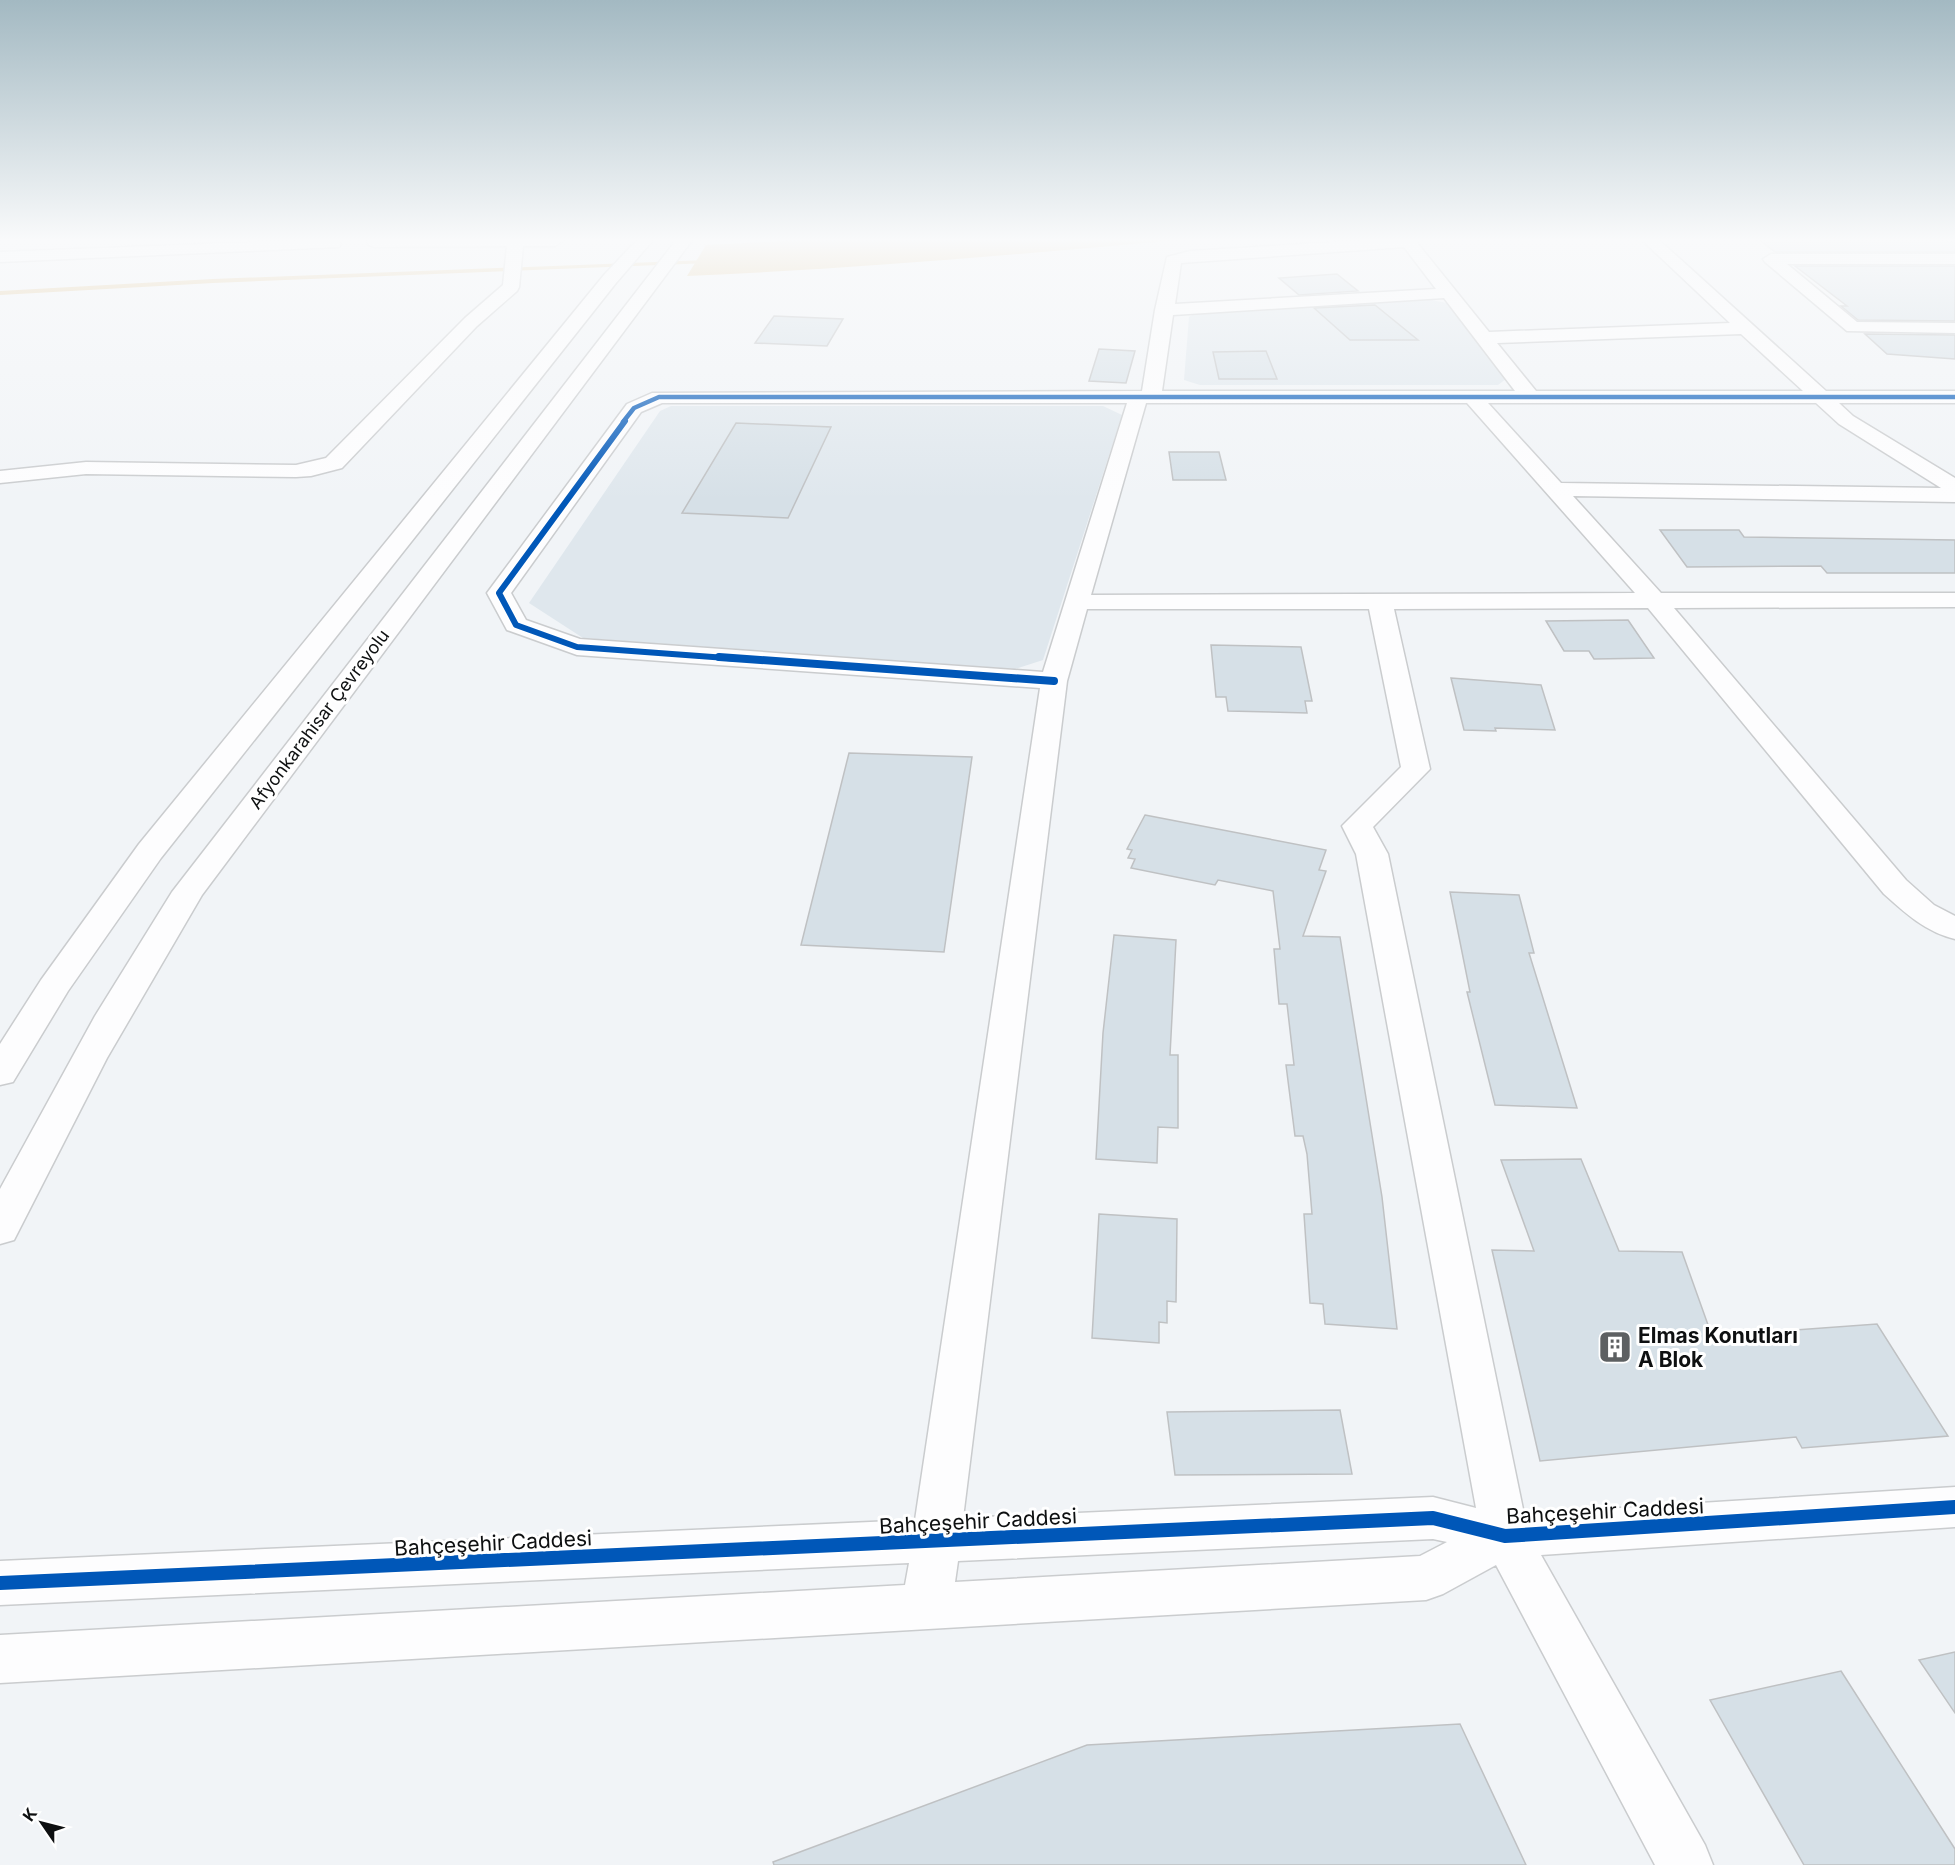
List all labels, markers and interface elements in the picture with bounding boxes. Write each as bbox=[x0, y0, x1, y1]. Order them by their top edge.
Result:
street label: Afyonkarahisar Çevreyolu bbox=[245, 625, 393, 813]
place label: Elmas Konutları A Blok bbox=[1638, 1323, 1798, 1372]
building icon: Elmas Konutları A Blok bbox=[1597, 1329, 1633, 1365]
street label: Bahçeşehir Caddesi bbox=[1505, 1493, 1705, 1529]
street label: Bahçeşehir Caddesi bbox=[878, 1503, 1078, 1539]
street label: Bahçeşehir Caddesi bbox=[393, 1525, 593, 1561]
north arrow bbox=[12, 1793, 72, 1853]
text: K bbox=[18, 1804, 41, 1825]

